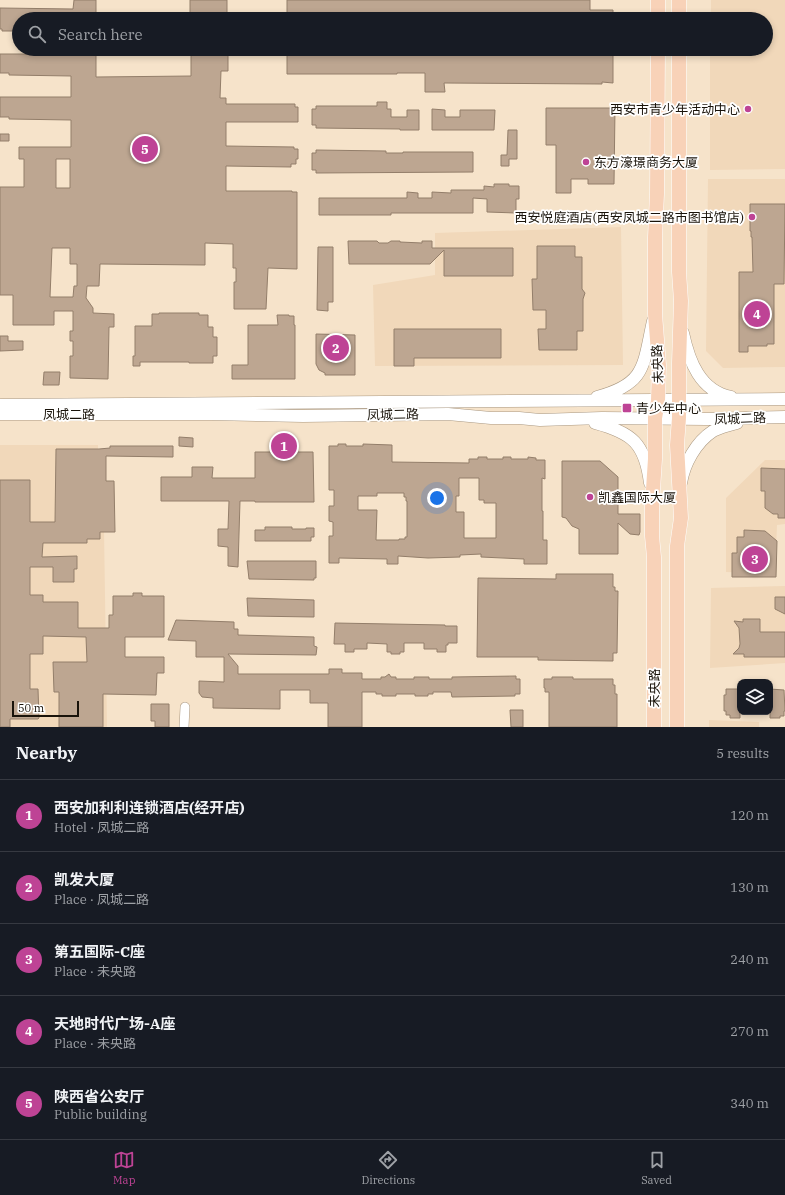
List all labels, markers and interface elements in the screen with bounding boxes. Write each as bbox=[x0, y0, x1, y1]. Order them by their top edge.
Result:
search box bbox=[12, 12, 773, 56]
icon: search bbox=[26, 23, 48, 45]
text: Search here bbox=[58, 25, 143, 44]
place label: 西安市青少年活动中心 bbox=[610, 101, 740, 118]
marker: 西安市青少年活动中心 bbox=[743, 104, 753, 114]
pin: 5 bbox=[132, 134, 158, 164]
place label: 东方濠璟商务大厦 bbox=[594, 154, 698, 171]
marker: 东方濠璟商务大厦 bbox=[581, 157, 591, 167]
place label: 西安悦庭酒店(西安凤城二路市图书馆店) bbox=[514, 209, 744, 226]
marker: 西安悦庭酒店(西安凤城二路市图书馆店) bbox=[747, 212, 757, 222]
pin: 4 bbox=[744, 299, 770, 329]
pin: 2 bbox=[323, 333, 349, 363]
street label: 未央路 bbox=[648, 344, 667, 384]
place label: 青少年中心 bbox=[636, 400, 701, 417]
marker: 青少年中心 bbox=[621, 402, 633, 414]
street label: 凤城二路 bbox=[43, 406, 95, 423]
street label: 凤城二路 bbox=[367, 406, 419, 423]
street label: 凤城二路 bbox=[714, 409, 766, 428]
pin: 1 bbox=[271, 431, 297, 461]
your location bbox=[427, 488, 447, 508]
place label: 凯鑫国际大厦 bbox=[598, 489, 676, 506]
marker: 凯鑫国际大厦 bbox=[585, 492, 595, 502]
pin: 3 bbox=[742, 544, 768, 574]
street label: 未央路 bbox=[646, 668, 663, 708]
map controls bbox=[737, 679, 773, 715]
button: layers bbox=[737, 679, 773, 715]
scale bar bbox=[12, 699, 79, 718]
text: 50 m bbox=[18, 701, 44, 715]
text: Nearby bbox=[16, 742, 77, 764]
text: 5 results bbox=[716, 745, 769, 762]
text: 西安加利利连锁酒店(经开店) bbox=[54, 798, 245, 817]
text: 1 bbox=[25, 807, 33, 824]
text: 120 m bbox=[730, 807, 769, 824]
text: Hotel · 凤城二路 bbox=[54, 819, 149, 836]
text: 凯发大厦 bbox=[54, 870, 114, 889]
text: 2 bbox=[25, 879, 33, 896]
text: 130 m bbox=[730, 879, 769, 896]
text: Place · 凤城二路 bbox=[54, 891, 149, 908]
text: 第五国际-C座 bbox=[54, 942, 145, 961]
text: 3 bbox=[25, 951, 33, 968]
text: 240 m bbox=[730, 951, 769, 968]
text: Place · 未央路 bbox=[54, 963, 136, 980]
text: 天地时代广场-A座 bbox=[54, 1014, 175, 1033]
text: 4 bbox=[25, 1023, 33, 1040]
text: 270 m bbox=[730, 1023, 769, 1040]
text: Place · 未央路 bbox=[54, 1035, 136, 1052]
text: 陕西省公安厅 bbox=[54, 1087, 144, 1106]
text: 5 bbox=[25, 1095, 33, 1112]
text: 340 m bbox=[730, 1095, 769, 1112]
text: Public building bbox=[54, 1106, 147, 1123]
tab: Map bbox=[113, 1149, 135, 1187]
tab: Directions bbox=[361, 1149, 415, 1187]
tab: Saved bbox=[641, 1149, 672, 1187]

